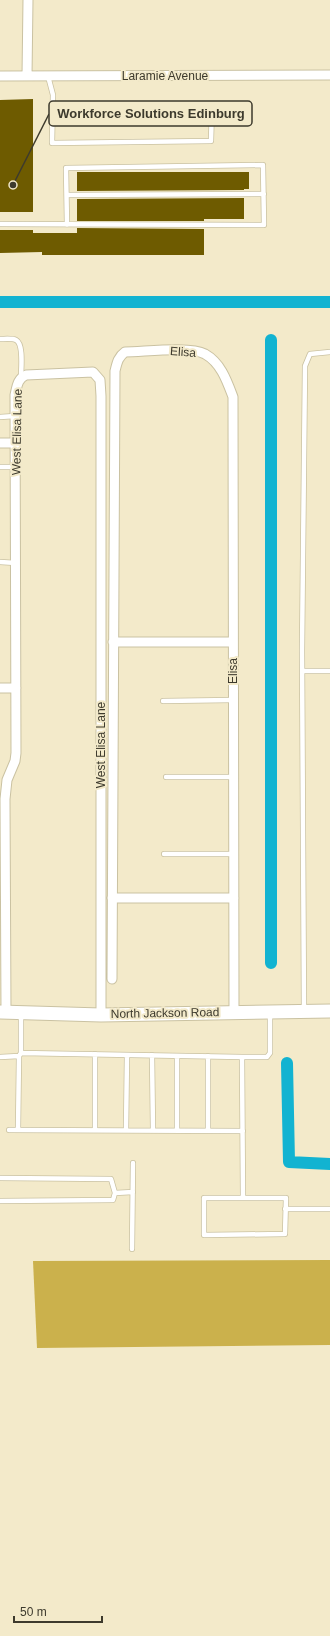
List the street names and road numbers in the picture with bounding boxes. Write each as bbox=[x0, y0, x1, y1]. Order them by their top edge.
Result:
street label: Laramie Avenue bbox=[122, 69, 209, 83]
street label: Elisa bbox=[170, 344, 197, 360]
street label: West Elisa Lane bbox=[9, 388, 25, 475]
street label: Elisa bbox=[226, 658, 240, 684]
street label: West Elisa Lane bbox=[94, 701, 108, 788]
street label: North Jackson Road bbox=[111, 1005, 219, 1021]

